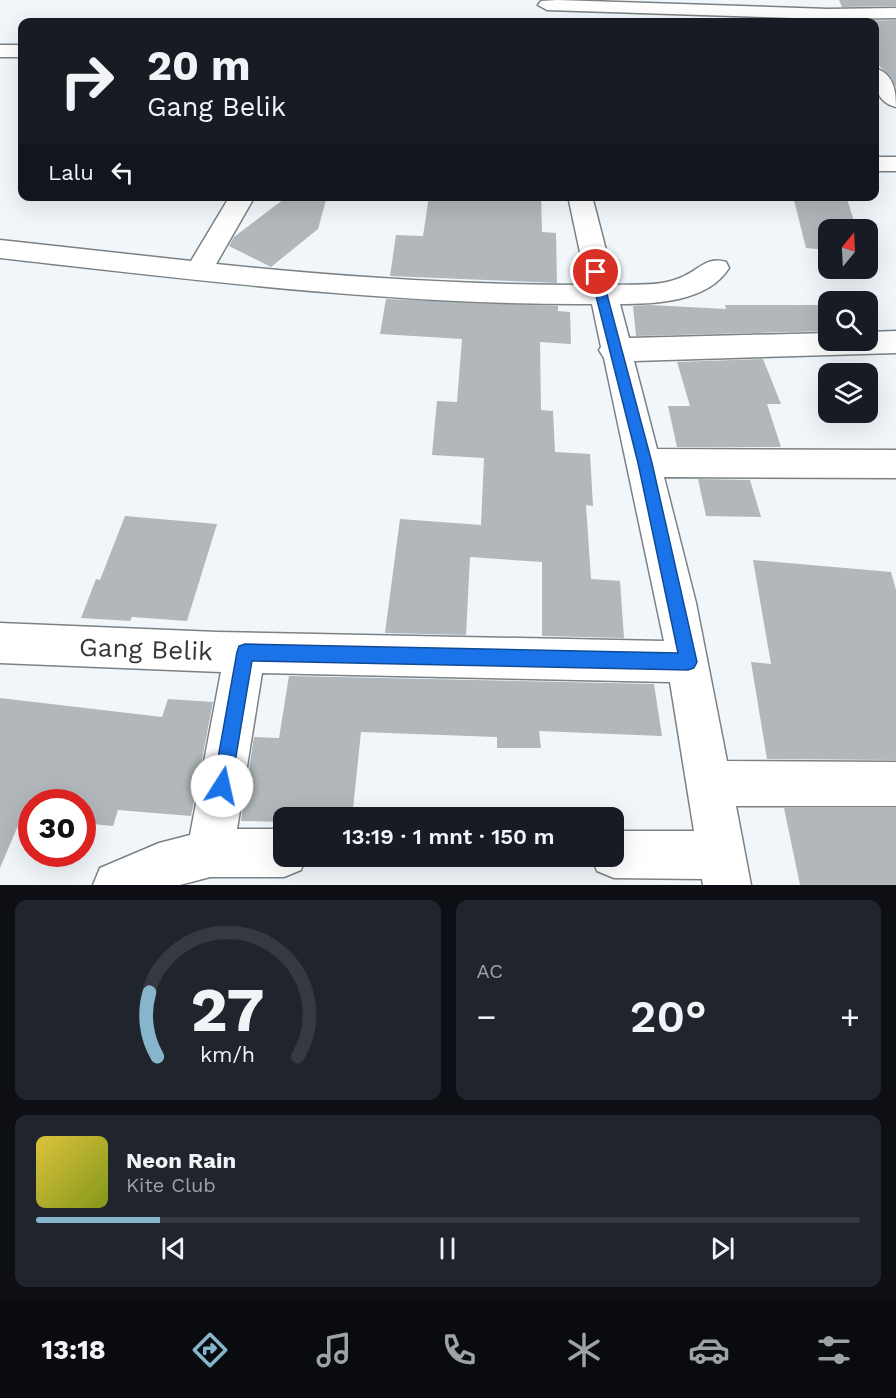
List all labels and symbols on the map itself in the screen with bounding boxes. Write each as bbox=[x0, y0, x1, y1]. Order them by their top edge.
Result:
north arrow bbox=[818, 219, 878, 279]
pin bbox=[570, 246, 621, 297]
street label: Gang Belik bbox=[79, 632, 214, 666]
position arrow bbox=[190, 754, 254, 818]
speed limit sign: 30 bbox=[18, 789, 96, 867]

